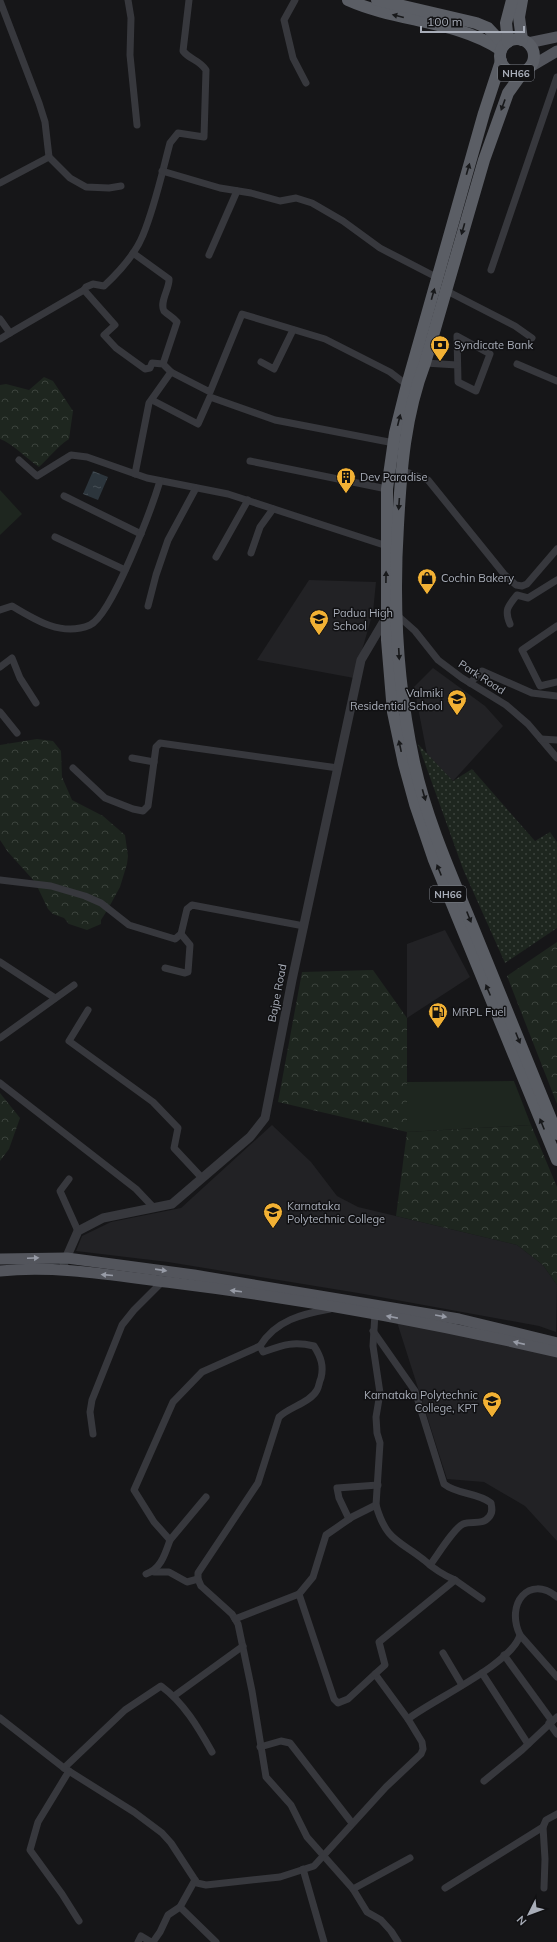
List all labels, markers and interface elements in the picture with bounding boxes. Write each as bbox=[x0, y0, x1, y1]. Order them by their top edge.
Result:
scale bar bbox=[421, 8, 524, 34]
one-way arrow bbox=[392, 13, 404, 19]
text: 100 m bbox=[427, 14, 462, 29]
road number: NH66 bbox=[498, 65, 534, 81]
one-way arrow bbox=[500, 99, 506, 111]
one-way arrow bbox=[465, 163, 471, 175]
one-way arrow bbox=[460, 223, 466, 235]
one-way arrow bbox=[430, 288, 436, 300]
bank icon: Syndicate Bank bbox=[429, 334, 451, 362]
place label: Syndicate Bank bbox=[454, 338, 533, 352]
one-way arrow bbox=[396, 413, 402, 426]
building icon: Dev Paradise bbox=[335, 466, 357, 494]
place label: Dev Paradise bbox=[360, 470, 428, 484]
one-way arrow bbox=[395, 498, 402, 510]
shop icon: Cochin Bakery bbox=[416, 567, 438, 595]
one-way arrow bbox=[383, 570, 389, 583]
place label: Cochin Bakery bbox=[441, 571, 514, 585]
place label: Padua High School bbox=[333, 606, 393, 633]
school or university icon: Padua High School bbox=[308, 608, 330, 636]
one-way arrow bbox=[395, 648, 402, 660]
street label: Park Road bbox=[456, 657, 508, 697]
place label: Valmiki Residential School bbox=[350, 686, 443, 713]
school or university icon: Valmiki Residential School bbox=[446, 688, 468, 716]
one-way arrow bbox=[397, 740, 403, 752]
one-way arrow bbox=[421, 789, 427, 802]
one-way arrow bbox=[435, 863, 441, 875]
road number: NH66 bbox=[430, 886, 466, 902]
one-way arrow bbox=[466, 912, 472, 924]
street label: Bajpe Road bbox=[264, 963, 290, 1023]
one-way arrow bbox=[484, 984, 490, 996]
fuel station icon: MRPL Fuel bbox=[427, 1001, 449, 1029]
place label: MRPL Fuel bbox=[452, 1005, 506, 1019]
one-way arrow bbox=[515, 1032, 521, 1044]
one-way arrow bbox=[539, 1117, 545, 1129]
place label: Karnataka Polytechnic College bbox=[287, 1199, 385, 1226]
school or university icon: Karnataka Polytechnic College bbox=[262, 1201, 284, 1229]
one-way arrow bbox=[27, 1255, 40, 1261]
one-way arrow bbox=[155, 1267, 167, 1273]
one-way arrow bbox=[101, 1271, 113, 1278]
one-way arrow bbox=[230, 1287, 242, 1294]
one-way arrow bbox=[386, 1313, 398, 1319]
one-way arrow bbox=[435, 1313, 447, 1319]
one-way arrow bbox=[513, 1340, 525, 1346]
place label: Karnataka Polytechnic College, KPT bbox=[364, 1388, 479, 1415]
school or university icon: Karnataka Polytechnic College, KPT bbox=[481, 1390, 503, 1418]
north arrow bbox=[509, 1894, 549, 1934]
text: N bbox=[514, 1913, 530, 1928]

